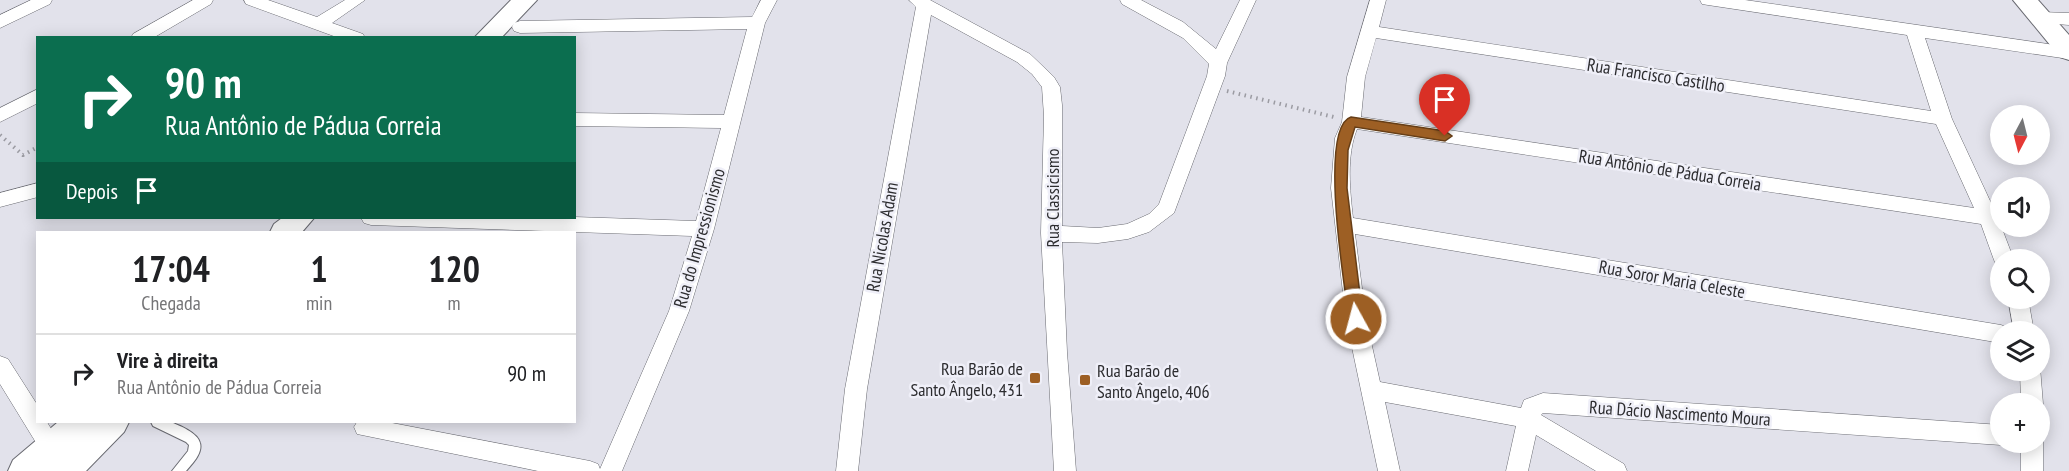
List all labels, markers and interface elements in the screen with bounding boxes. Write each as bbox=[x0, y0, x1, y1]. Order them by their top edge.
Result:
street label: Rua Francisco Castilho bbox=[1586, 53, 1727, 97]
text: 90 m bbox=[165, 55, 242, 110]
icon: right bbox=[66, 60, 144, 138]
pin bbox=[1419, 74, 1470, 136]
icon: arrive bbox=[1428, 83, 1461, 116]
north arrow bbox=[1990, 105, 2050, 165]
map controls bbox=[1990, 105, 2050, 453]
text: Rua Antônio de Pádua Correia bbox=[165, 108, 441, 142]
street label: Rua Antônio de Pádua Correia bbox=[1577, 144, 1763, 196]
street label: Rua Classicismo bbox=[1041, 148, 1064, 248]
street label: Rua do Impressionismo bbox=[668, 165, 730, 310]
icon: arrive bbox=[130, 174, 163, 207]
text: Depois bbox=[66, 177, 118, 205]
button: sound bbox=[1990, 177, 2050, 237]
street label: Rua Nicolas Adam bbox=[861, 180, 903, 294]
text: 17:04 bbox=[132, 245, 210, 292]
text: 1 bbox=[310, 245, 328, 292]
text: 120 bbox=[428, 245, 480, 292]
button: search bbox=[1990, 249, 2050, 309]
street label: Rua Soror Maria Celeste bbox=[1597, 255, 1747, 303]
position arrow bbox=[1324, 287, 1388, 351]
text: Chegada bbox=[141, 290, 201, 316]
text: min bbox=[306, 290, 332, 316]
text: m bbox=[448, 290, 461, 316]
button: layers bbox=[1990, 321, 2050, 381]
text: Vire à direita bbox=[117, 346, 218, 374]
icon: right bbox=[66, 357, 99, 390]
place label: Rua Barão de Santo Ângelo, 431 bbox=[910, 357, 1023, 401]
text: 90 m bbox=[507, 359, 546, 387]
place label: Rua Barão de Santo Ângelo, 406 bbox=[1097, 359, 1210, 403]
marker: Rua Barão de Santo Ângelo, 431 bbox=[1028, 371, 1042, 385]
marker: Rua Barão de Santo Ângelo, 406 bbox=[1078, 373, 1092, 387]
text: Rua Antônio de Pádua Correia bbox=[117, 374, 322, 400]
button: + bbox=[1990, 393, 2050, 453]
street label: Rua Dácio Nascimento Moura bbox=[1588, 395, 1772, 431]

